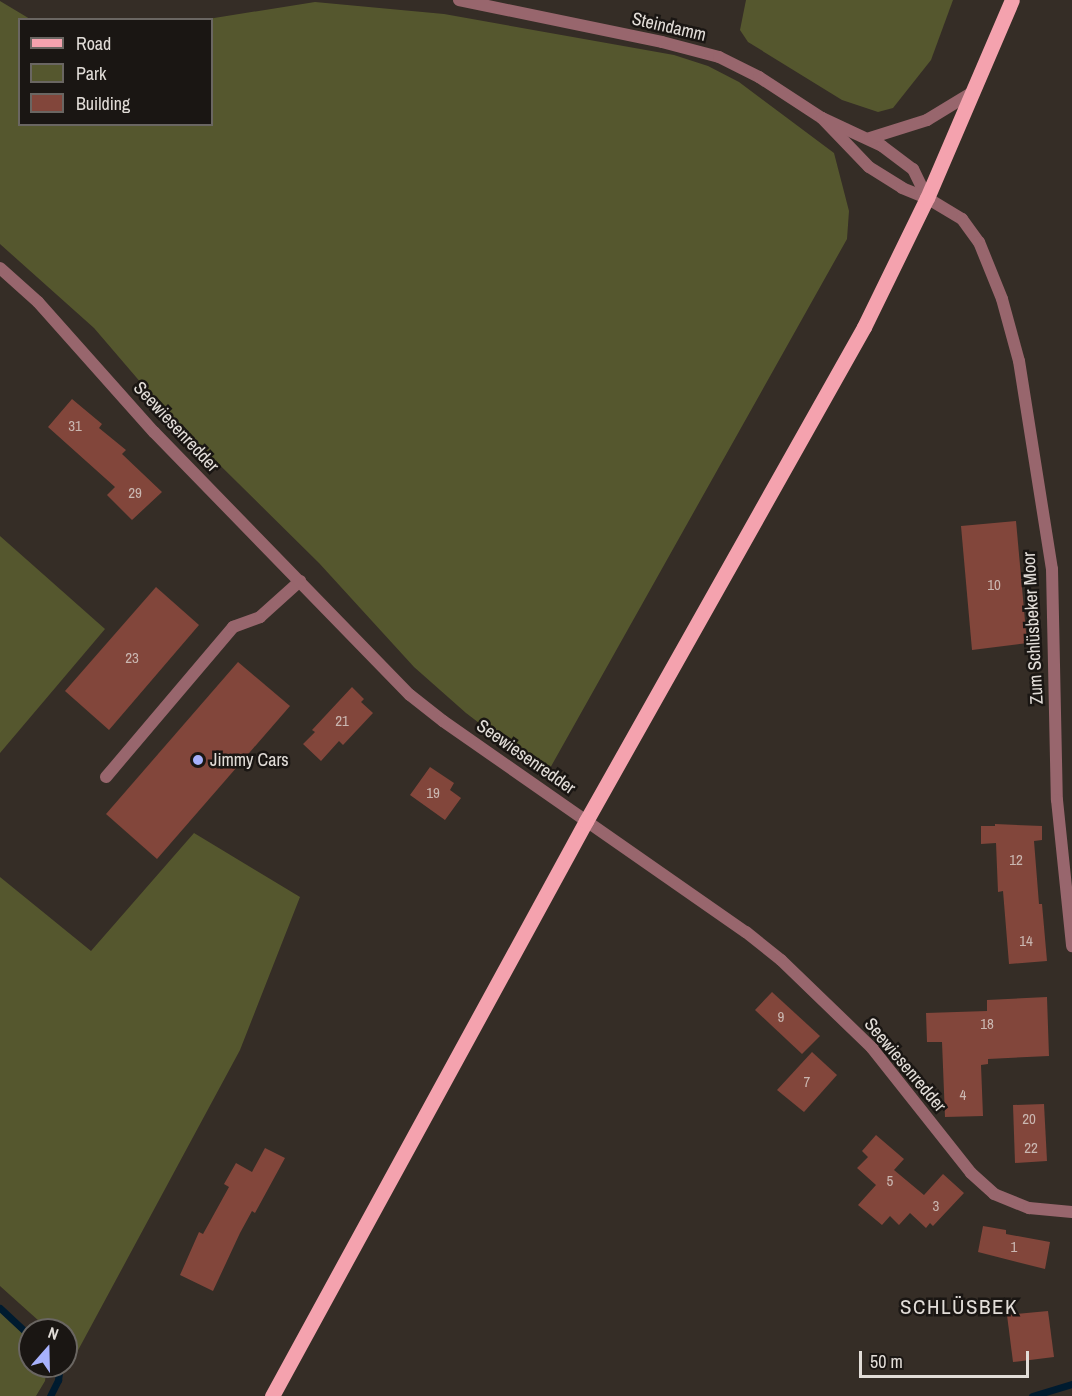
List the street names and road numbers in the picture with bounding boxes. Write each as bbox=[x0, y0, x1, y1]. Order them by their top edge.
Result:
street label: Steindamm bbox=[630, 8, 708, 46]
street label: Seewiesenredder bbox=[129, 377, 223, 477]
street label: Zum Schlüsbeker Moor bbox=[1018, 551, 1048, 705]
street label: Seewiesenredder bbox=[472, 715, 580, 799]
street label: Seewiesenredder bbox=[860, 1014, 950, 1116]

